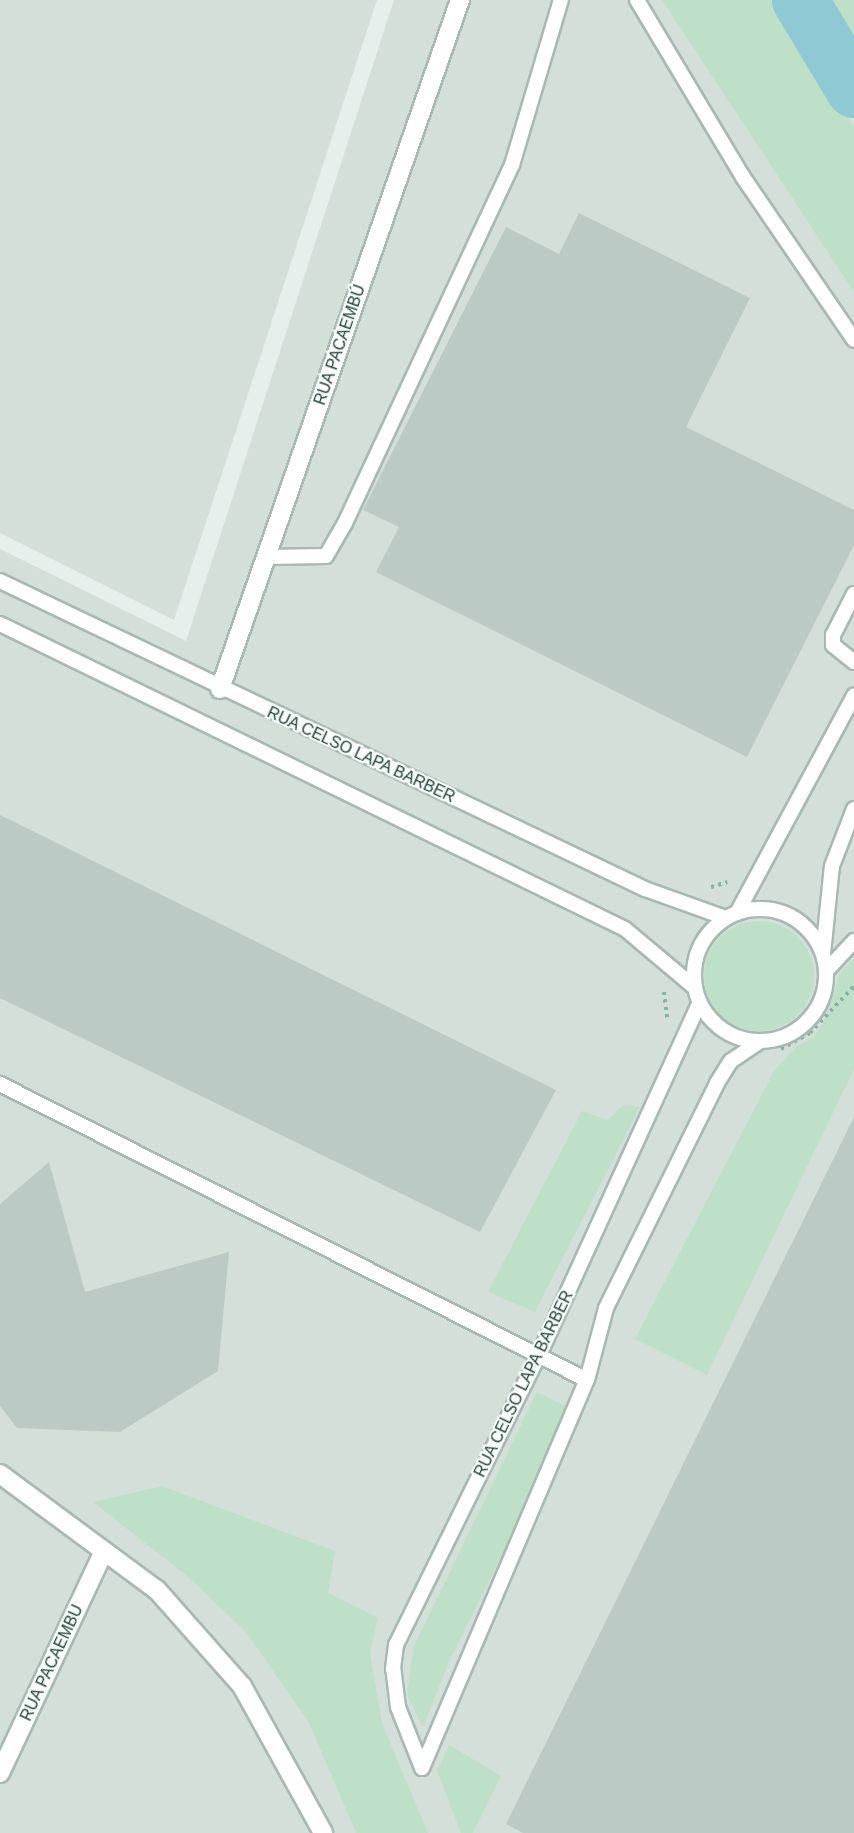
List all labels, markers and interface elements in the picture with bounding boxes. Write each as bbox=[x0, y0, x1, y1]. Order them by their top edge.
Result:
street label: RUA PACAEMBÚ bbox=[310, 282, 370, 408]
street label: RUA CELSO LAPA BARBER bbox=[263, 703, 459, 807]
street label: RUA CELSO LAPA BARBER bbox=[470, 1287, 578, 1481]
street label: RUA PACAEMBU bbox=[16, 1601, 88, 1725]

